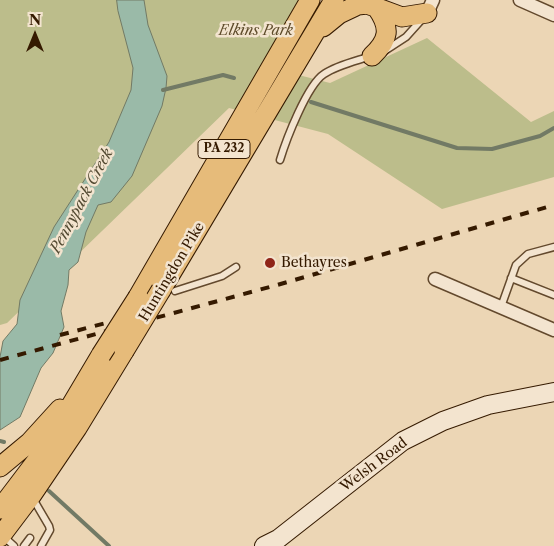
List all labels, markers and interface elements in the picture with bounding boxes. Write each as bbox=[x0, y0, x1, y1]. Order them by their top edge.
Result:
north arrow bbox=[10, 10, 60, 60]
text: N bbox=[29, 11, 41, 29]
park label: Elkins Park bbox=[219, 23, 293, 39]
road number: PA 232 bbox=[198, 140, 250, 158]
water label: Pennypack Creek bbox=[47, 146, 117, 256]
street label: Huntingdon Pike bbox=[136, 219, 208, 325]
place label: Bethayres bbox=[281, 255, 347, 271]
marker: Bethayres bbox=[263, 256, 277, 270]
street label: Welsh Road bbox=[337, 434, 411, 496]

